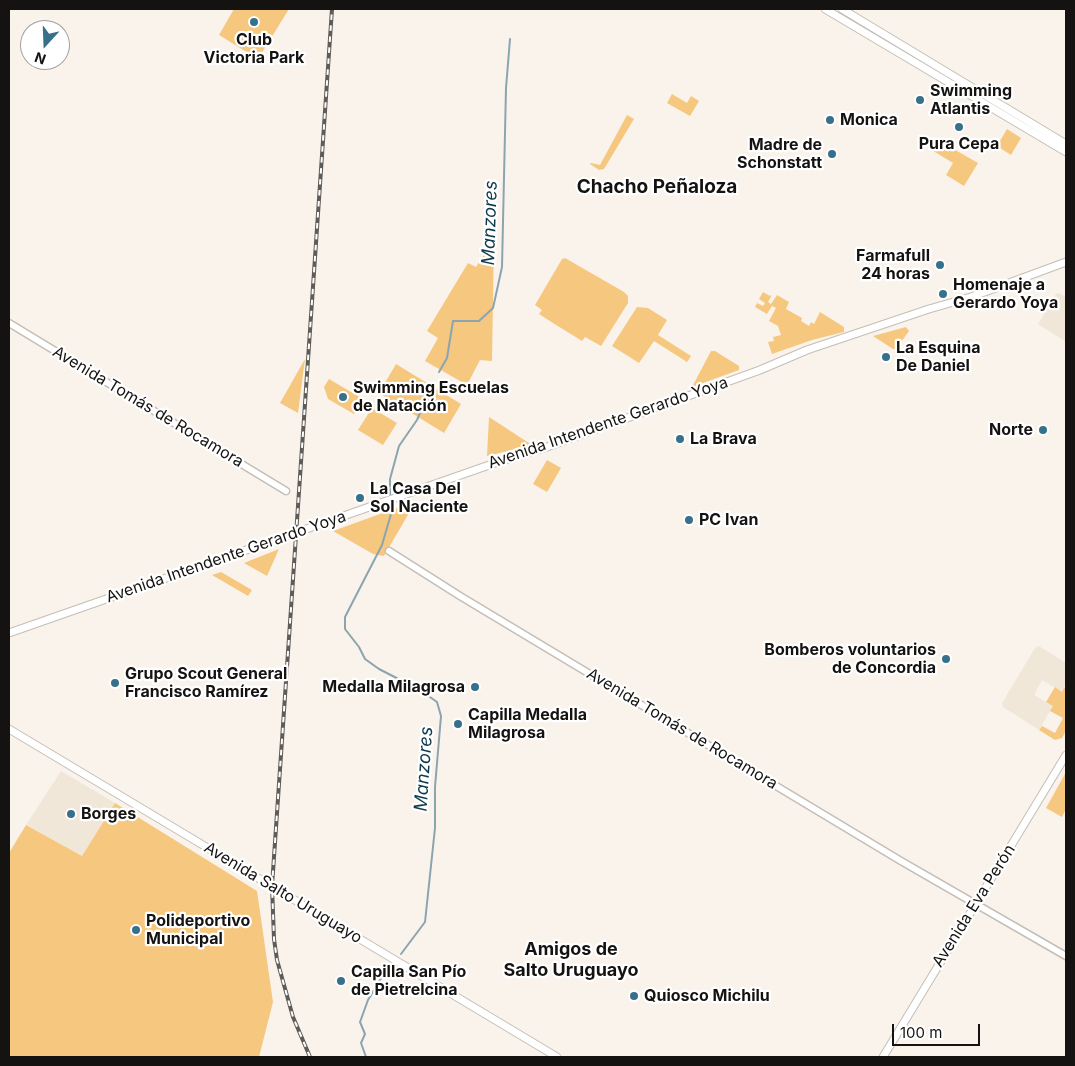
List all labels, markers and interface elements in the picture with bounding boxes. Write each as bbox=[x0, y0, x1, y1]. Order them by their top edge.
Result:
marker: Club Victoria Park bbox=[248, 16, 260, 28]
north arrow bbox=[20, 20, 70, 70]
place label: Club Victoria Park bbox=[204, 30, 304, 68]
text: N bbox=[32, 49, 48, 68]
place label: Swimming Atlantis bbox=[930, 81, 1012, 119]
marker: Swimming Atlantis bbox=[914, 94, 926, 106]
place label: Monica bbox=[840, 110, 898, 130]
marker: Monica bbox=[824, 114, 836, 126]
marker: Pura Cepa bbox=[953, 121, 965, 133]
place label: Pura Cepa bbox=[919, 134, 999, 154]
place label: Madre de Schonstatt bbox=[737, 135, 822, 173]
marker: Madre de Schonstatt bbox=[826, 148, 838, 160]
district label: Chacho Peñaloza bbox=[577, 176, 737, 198]
water label: Manzores bbox=[478, 180, 502, 266]
place label: Farmafull 24 horas bbox=[856, 246, 930, 284]
marker: Farmafull 24 horas bbox=[934, 259, 946, 271]
place label: Homenaje a Gerardo Yoya bbox=[953, 275, 1058, 313]
marker: Homenaje a Gerardo Yoya bbox=[937, 288, 949, 300]
place label: La Esquina De Daniel bbox=[896, 338, 980, 376]
street label: Avenida Tomás de Rocamora bbox=[49, 342, 247, 472]
marker: La Esquina De Daniel bbox=[880, 351, 892, 363]
street label: Avenida Intendente Gerardo Yoya bbox=[486, 373, 730, 473]
place label: Swimming Escuelas de Natación bbox=[353, 378, 509, 416]
marker: Swimming Escuelas de Natación bbox=[337, 391, 349, 403]
place label: Norte bbox=[989, 420, 1033, 440]
marker: Norte bbox=[1037, 424, 1049, 436]
place label: La Brava bbox=[690, 429, 757, 449]
marker: La Brava bbox=[674, 433, 686, 445]
place label: La Casa Del Sol Naciente bbox=[370, 479, 468, 517]
marker: La Casa Del Sol Naciente bbox=[354, 492, 366, 504]
street label: Avenida Intendente Gerardo Yoya bbox=[104, 507, 348, 607]
place label: PC Ivan bbox=[699, 510, 758, 530]
marker: PC Ivan bbox=[683, 514, 695, 526]
place label: Bomberos voluntarios de Concordia bbox=[764, 640, 936, 678]
marker: Bomberos voluntarios de Concordia bbox=[940, 653, 952, 665]
place label: Grupo Scout General Francisco Ramírez bbox=[125, 664, 287, 702]
street label: Avenida Tomás de Rocamora bbox=[583, 664, 781, 794]
marker: Grupo Scout General Francisco Ramírez bbox=[109, 677, 121, 689]
place label: Medalla Milagrosa bbox=[322, 677, 465, 697]
marker: Medalla Milagrosa bbox=[469, 681, 481, 693]
place label: Capilla Medalla Milagrosa bbox=[468, 705, 587, 743]
marker: Capilla Medalla Milagrosa bbox=[452, 718, 464, 730]
water label: Manzores bbox=[410, 726, 438, 812]
place label: Borges bbox=[81, 804, 136, 824]
marker: Borges bbox=[65, 808, 77, 820]
street label: Avenida Salto Uruguayo bbox=[201, 838, 365, 948]
street label: Avenida Eva Perón bbox=[929, 841, 1019, 971]
place label: Polideportivo Municipal bbox=[146, 911, 250, 949]
marker: Polideportivo Municipal bbox=[130, 924, 142, 936]
district label: Amigos de Salto Uruguayo bbox=[503, 939, 639, 982]
place label: Capilla San Pío de Pietrelcina bbox=[351, 962, 466, 1000]
marker: Capilla San Pío de Pietrelcina bbox=[335, 975, 347, 987]
place label: Quiosco Michilu bbox=[644, 986, 770, 1006]
marker: Quiosco Michilu bbox=[628, 990, 640, 1002]
scale bar bbox=[895, 1014, 982, 1046]
text: 100 m bbox=[900, 1023, 942, 1042]

